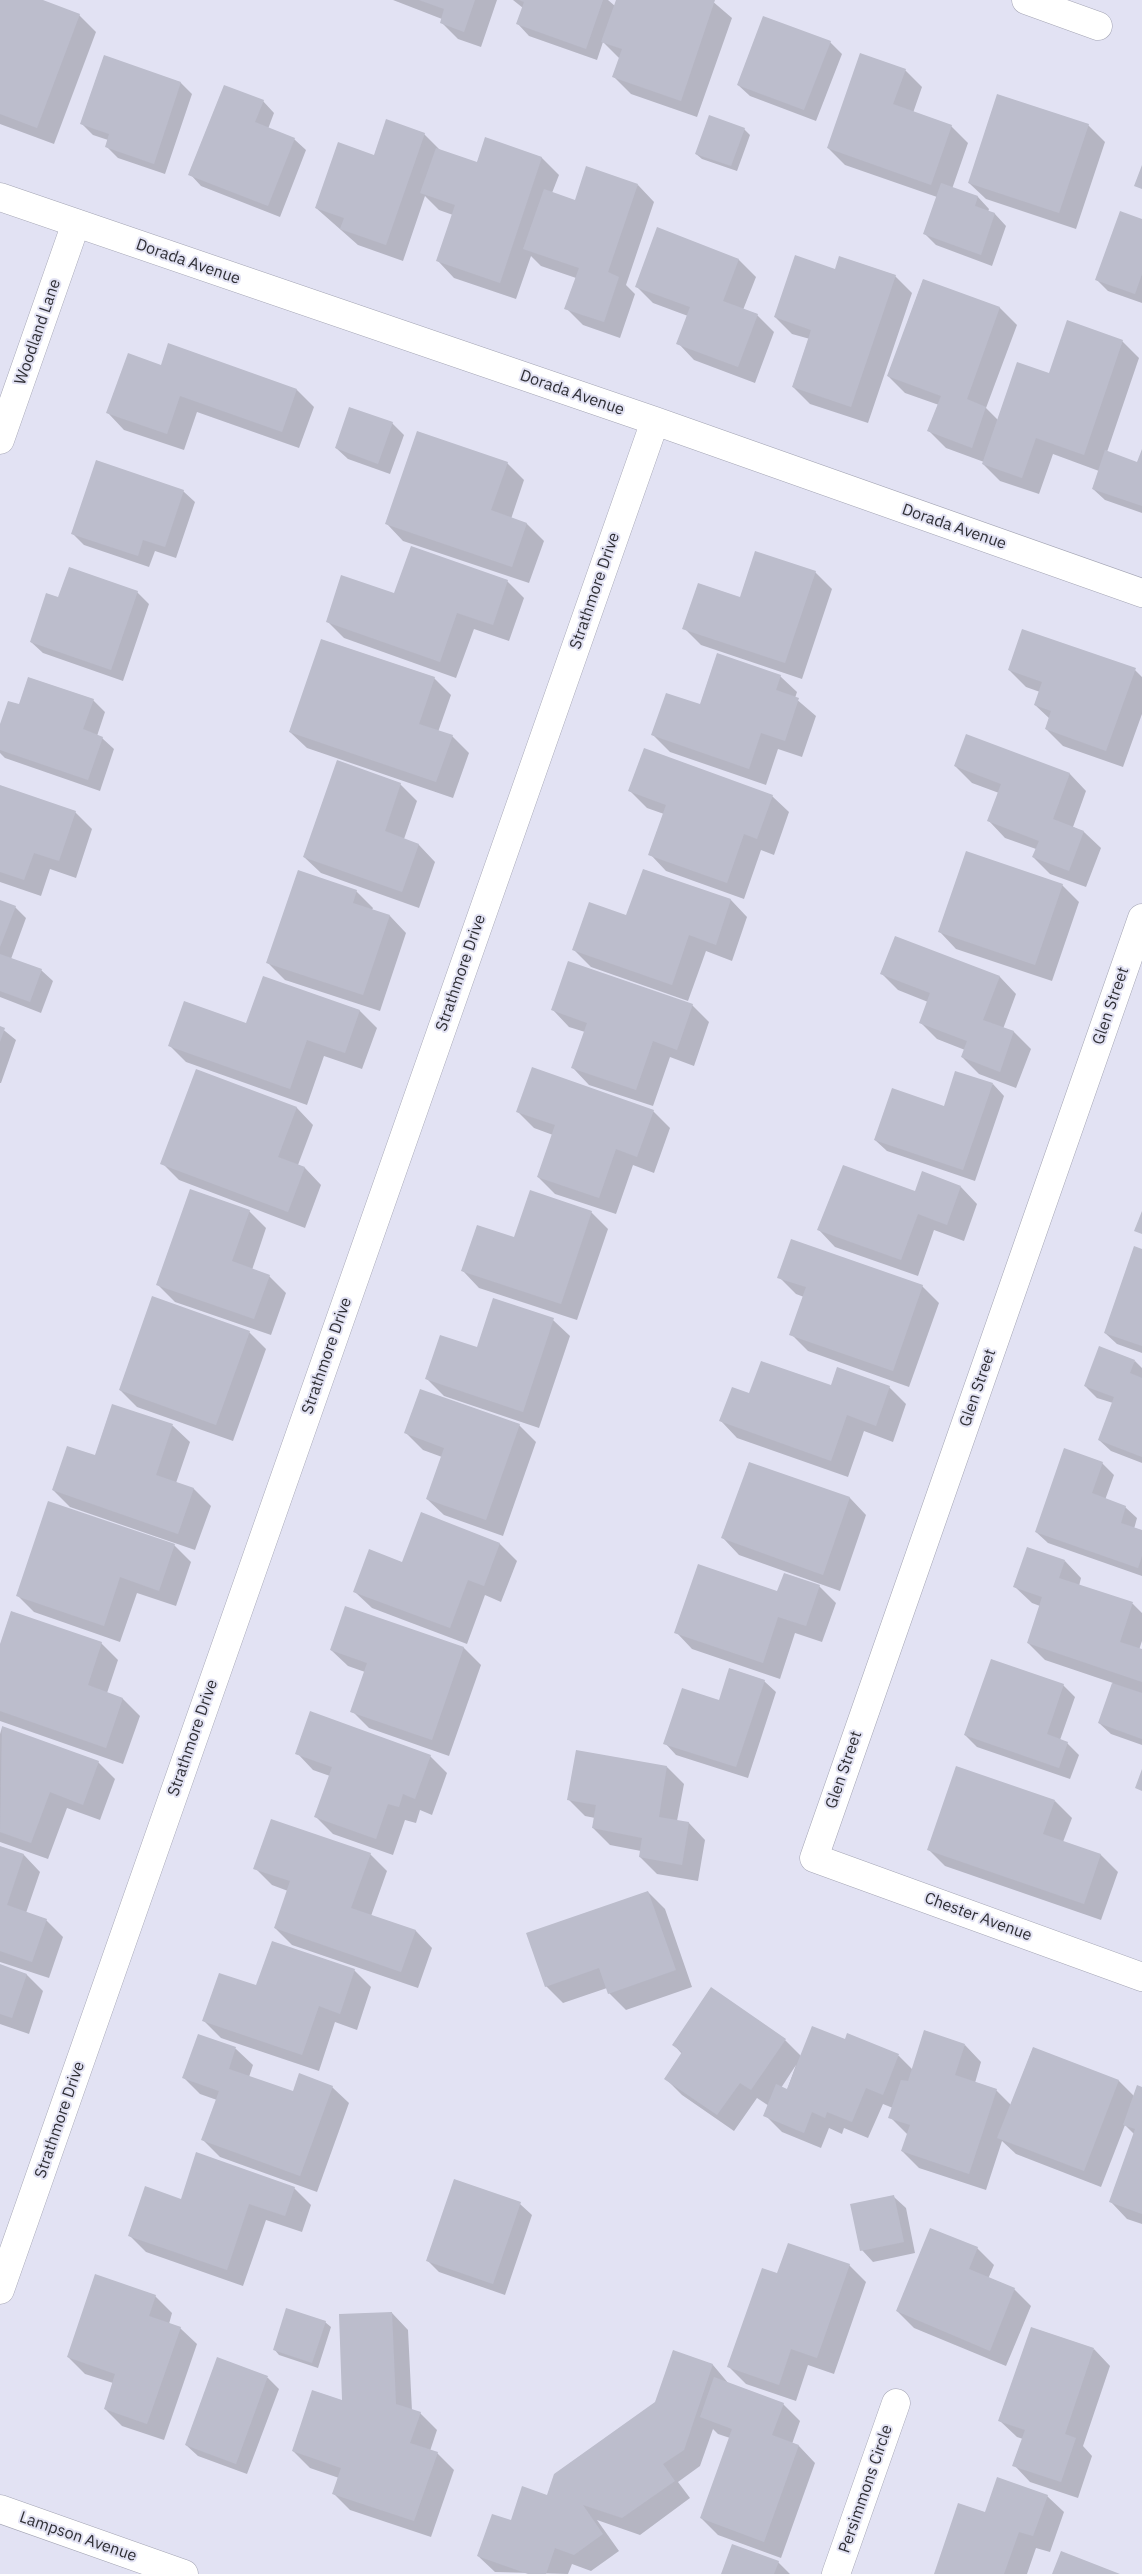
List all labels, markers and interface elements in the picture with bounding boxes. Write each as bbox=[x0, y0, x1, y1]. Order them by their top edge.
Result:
street label: Dorada Avenue bbox=[133, 235, 243, 289]
street label: Woodland Lane bbox=[11, 277, 65, 387]
street label: Dorada Avenue bbox=[517, 366, 627, 420]
street label: Dorada Avenue bbox=[899, 500, 1009, 554]
street label: Strathmore Drive bbox=[566, 530, 624, 652]
street label: Strathmore Drive bbox=[432, 912, 490, 1034]
street label: Glen Street bbox=[1089, 965, 1133, 1047]
street label: Strathmore Drive bbox=[298, 1295, 356, 1417]
street label: Glen Street bbox=[956, 1347, 1000, 1429]
street label: Strathmore Drive bbox=[164, 1677, 222, 1799]
street label: Glen Street bbox=[822, 1729, 866, 1811]
street label: Chester Avenue bbox=[922, 1889, 1034, 1945]
street label: Strathmore Drive bbox=[31, 2059, 89, 2181]
street label: Persimmons Circle bbox=[835, 2422, 897, 2556]
street label: Lampson Avenue bbox=[17, 2508, 139, 2566]

